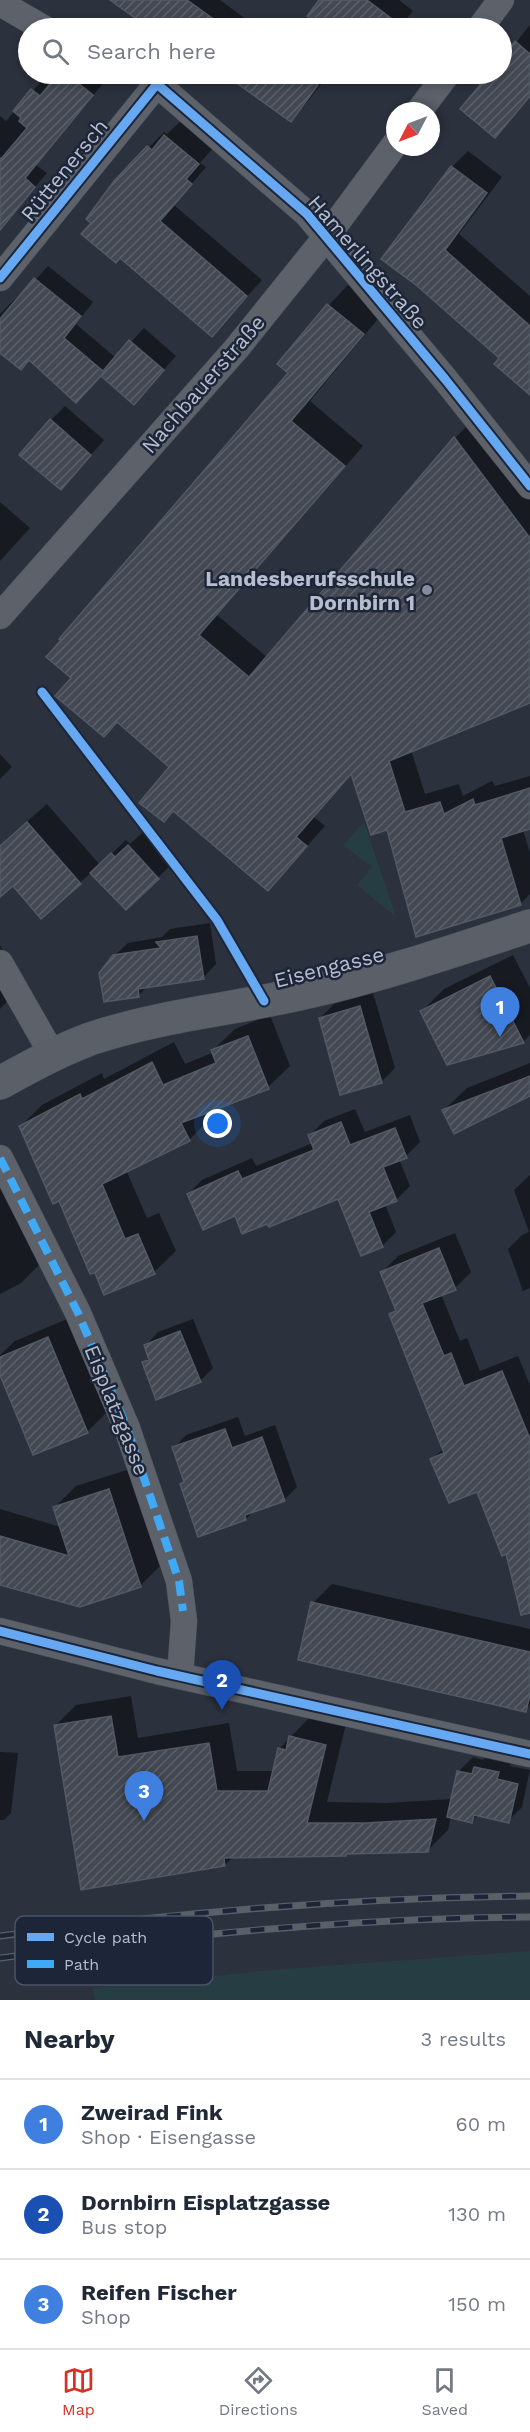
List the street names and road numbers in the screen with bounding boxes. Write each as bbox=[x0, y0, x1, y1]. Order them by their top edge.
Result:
street label: Rüttenersch bbox=[15, 114, 113, 226]
street label: Hamerlingstraße bbox=[303, 190, 433, 334]
street label: Nachbauerstraße bbox=[136, 310, 270, 458]
street label: Eisengasse bbox=[271, 941, 387, 993]
street label: Eisplatzgasse bbox=[79, 1341, 155, 1479]

